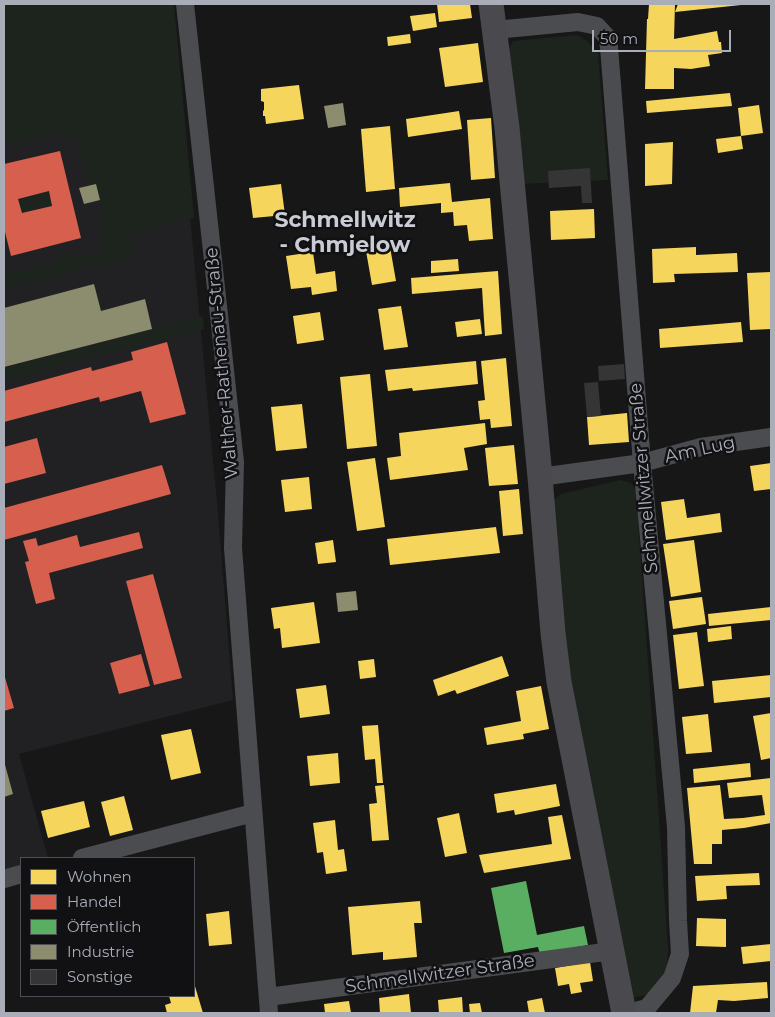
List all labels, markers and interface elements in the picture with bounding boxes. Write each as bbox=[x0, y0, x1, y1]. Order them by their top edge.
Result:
scale bar bbox=[595, 20, 734, 52]
text: 50 m bbox=[600, 29, 638, 48]
district label: Schmellwitz - Chmjelow bbox=[274, 208, 416, 260]
street label: Walther-Rathenau-Straße bbox=[201, 246, 243, 480]
street label: Schmellwitzer Straße bbox=[625, 382, 663, 574]
street label: Am Lug bbox=[663, 432, 737, 468]
legend bbox=[20, 857, 195, 997]
text: Wohnen bbox=[67, 867, 132, 886]
text: Handel bbox=[67, 892, 121, 911]
text: Öffentlich bbox=[67, 917, 141, 936]
text: Industrie bbox=[67, 942, 134, 961]
street label: Schmellwitzer Straße bbox=[344, 950, 536, 998]
text: Sonstige bbox=[67, 967, 133, 986]

